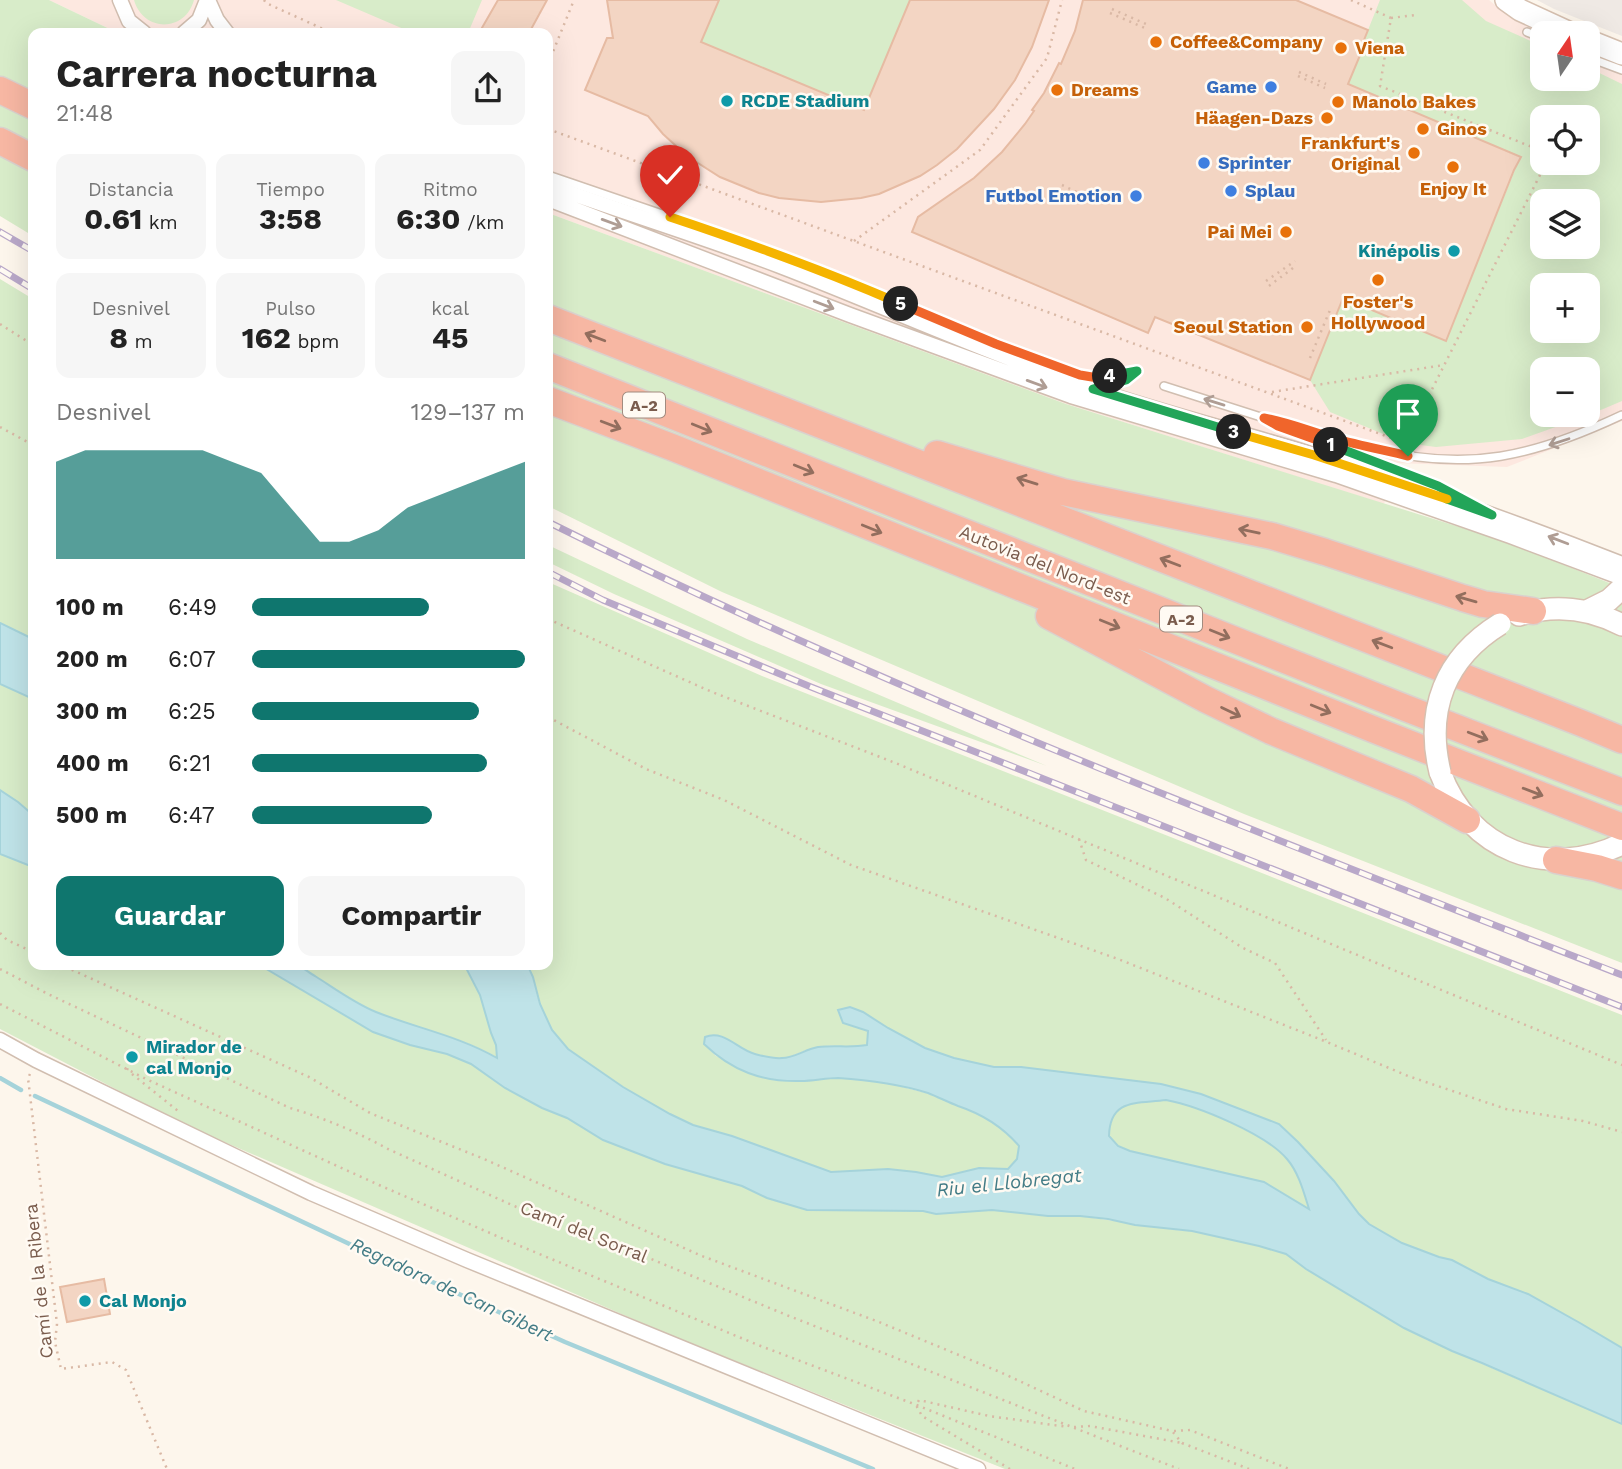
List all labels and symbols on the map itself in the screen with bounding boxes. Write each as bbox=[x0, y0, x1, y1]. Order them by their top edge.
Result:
north arrow bbox=[1530, 21, 1600, 91]
place label: Coffee&Company bbox=[1170, 31, 1323, 52]
marker: Coffee&Company bbox=[1148, 34, 1164, 50]
place label: Viena bbox=[1355, 37, 1405, 58]
marker: Viena bbox=[1333, 40, 1349, 56]
place label: Game bbox=[1206, 76, 1257, 97]
place label: Dreams bbox=[1071, 79, 1139, 100]
marker: Game bbox=[1263, 79, 1279, 95]
marker: Dreams bbox=[1049, 82, 1065, 98]
place label: RCDE Stadium bbox=[741, 90, 870, 111]
place label: Manolo Bakes bbox=[1352, 91, 1476, 112]
marker: RCDE Stadium bbox=[719, 93, 735, 109]
marker: Manolo Bakes bbox=[1330, 94, 1346, 110]
place label: Häagen-Dazs bbox=[1195, 107, 1313, 128]
marker: Häagen-Dazs bbox=[1319, 110, 1335, 126]
place label: Ginos bbox=[1437, 118, 1487, 139]
marker: Ginos bbox=[1415, 121, 1431, 137]
place label: Frankfurt's Original bbox=[1301, 132, 1400, 174]
pin bbox=[640, 145, 700, 217]
marker: Frankfurt's Original bbox=[1406, 145, 1422, 161]
place label: Sprinter bbox=[1218, 152, 1291, 173]
marker: Sprinter bbox=[1196, 155, 1212, 171]
marker: Enjoy It bbox=[1445, 159, 1461, 175]
place label: Enjoy It bbox=[1420, 178, 1486, 199]
place label: Splau bbox=[1245, 180, 1295, 201]
marker: Splau bbox=[1223, 183, 1239, 199]
place label: Futbol Emotion bbox=[985, 185, 1122, 206]
marker: Futbol Emotion bbox=[1128, 188, 1144, 204]
one-way arrow bbox=[600, 217, 622, 230]
place label: Pai Mei bbox=[1207, 221, 1272, 242]
marker: Pai Mei bbox=[1278, 224, 1294, 240]
place label: Kinépolis bbox=[1358, 240, 1440, 261]
marker: Kinépolis bbox=[1446, 243, 1462, 259]
marker: Foster's Hollywood bbox=[1370, 272, 1386, 288]
pin: 5 bbox=[884, 286, 918, 322]
place label: Foster's Hollywood bbox=[1331, 291, 1425, 333]
one-way arrow bbox=[813, 299, 835, 312]
place label: Seoul Station bbox=[1174, 316, 1293, 337]
marker: Seoul Station bbox=[1299, 319, 1315, 335]
one-way arrow bbox=[585, 329, 607, 342]
pin: 4 bbox=[1092, 358, 1128, 394]
one-way arrow bbox=[1026, 379, 1048, 391]
pin bbox=[1378, 384, 1438, 456]
road number: A-2 bbox=[623, 392, 665, 418]
one-way arrow bbox=[1203, 395, 1225, 407]
pin: 3 bbox=[1216, 414, 1252, 450]
one-way arrow bbox=[600, 420, 622, 432]
one-way arrow bbox=[691, 423, 712, 436]
pin: 1 bbox=[1314, 428, 1348, 462]
one-way arrow bbox=[1549, 437, 1571, 449]
one-way arrow bbox=[793, 463, 814, 476]
one-way arrow bbox=[1016, 474, 1038, 487]
street label: Autovia del Nord-est bbox=[957, 521, 1134, 609]
one-way arrow bbox=[860, 523, 882, 536]
one-way arrow bbox=[1238, 524, 1261, 538]
one-way arrow bbox=[1548, 532, 1570, 545]
one-way arrow bbox=[1160, 554, 1181, 567]
one-way arrow bbox=[1455, 591, 1477, 604]
road number: A-2 bbox=[1160, 606, 1202, 632]
one-way arrow bbox=[1099, 619, 1121, 632]
one-way arrow bbox=[1209, 629, 1231, 642]
one-way arrow bbox=[1371, 637, 1393, 650]
one-way arrow bbox=[1310, 703, 1332, 716]
one-way arrow bbox=[1220, 706, 1241, 719]
one-way arrow bbox=[1466, 730, 1488, 743]
one-way arrow bbox=[1522, 787, 1544, 800]
place label: Mirador de cal Monjo bbox=[146, 1036, 242, 1078]
marker: Mirador de cal Monjo bbox=[124, 1049, 140, 1065]
water label: Riu el Llobregat bbox=[935, 1163, 1083, 1202]
street label: Camí del Sorral bbox=[517, 1196, 652, 1267]
street label: Camí de la Ribera bbox=[20, 1203, 57, 1359]
water label: Regadora de Can Gibert bbox=[347, 1232, 557, 1347]
place label: Cal Monjo bbox=[99, 1290, 187, 1311]
marker: Cal Monjo bbox=[77, 1293, 93, 1309]

